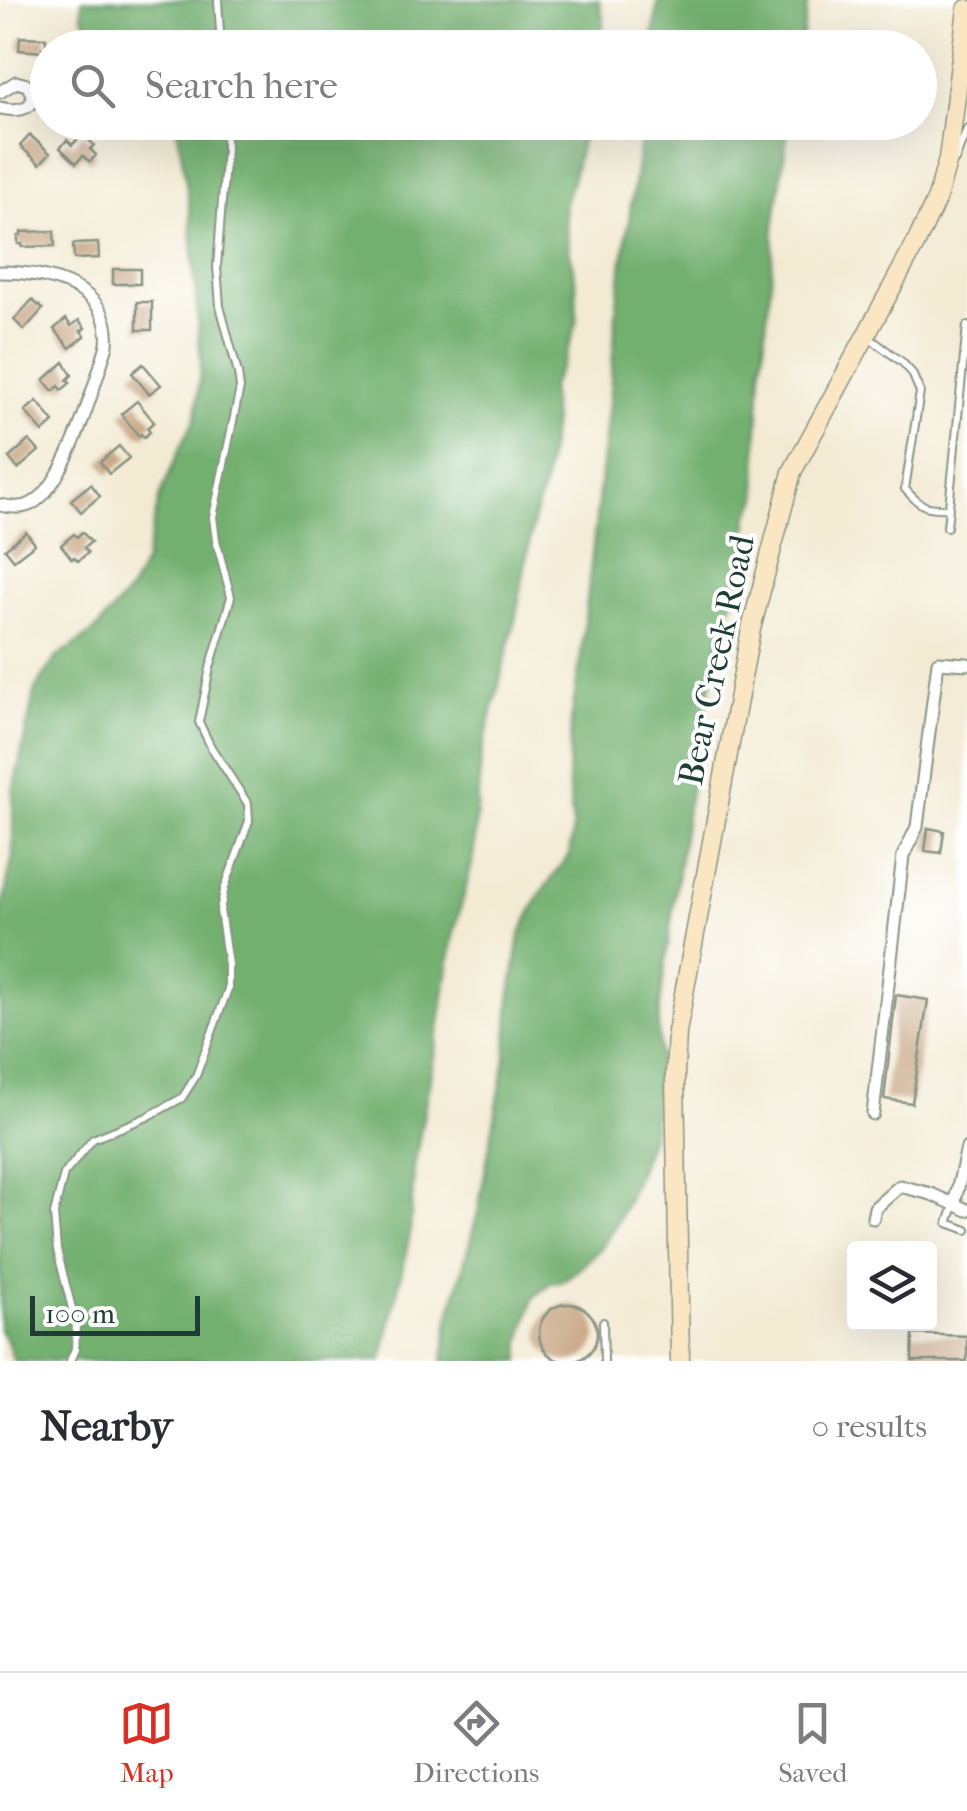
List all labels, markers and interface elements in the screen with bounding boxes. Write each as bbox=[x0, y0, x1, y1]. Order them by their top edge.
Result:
search box bbox=[30, 30, 937, 140]
icon: search bbox=[65, 58, 120, 113]
text: Search here bbox=[145, 63, 338, 108]
street label: Bear Creek Road bbox=[670, 530, 763, 789]
map controls bbox=[847, 1241, 937, 1331]
button: layers bbox=[847, 1241, 937, 1331]
scale bar bbox=[30, 1291, 200, 1336]
text: 100 m bbox=[45, 1297, 115, 1330]
text: Nearby bbox=[40, 1402, 172, 1451]
text: 0 results bbox=[811, 1408, 927, 1445]
tab: Map bbox=[119, 1696, 174, 1789]
tab: Directions bbox=[413, 1696, 539, 1789]
tab: Saved bbox=[778, 1696, 848, 1789]

